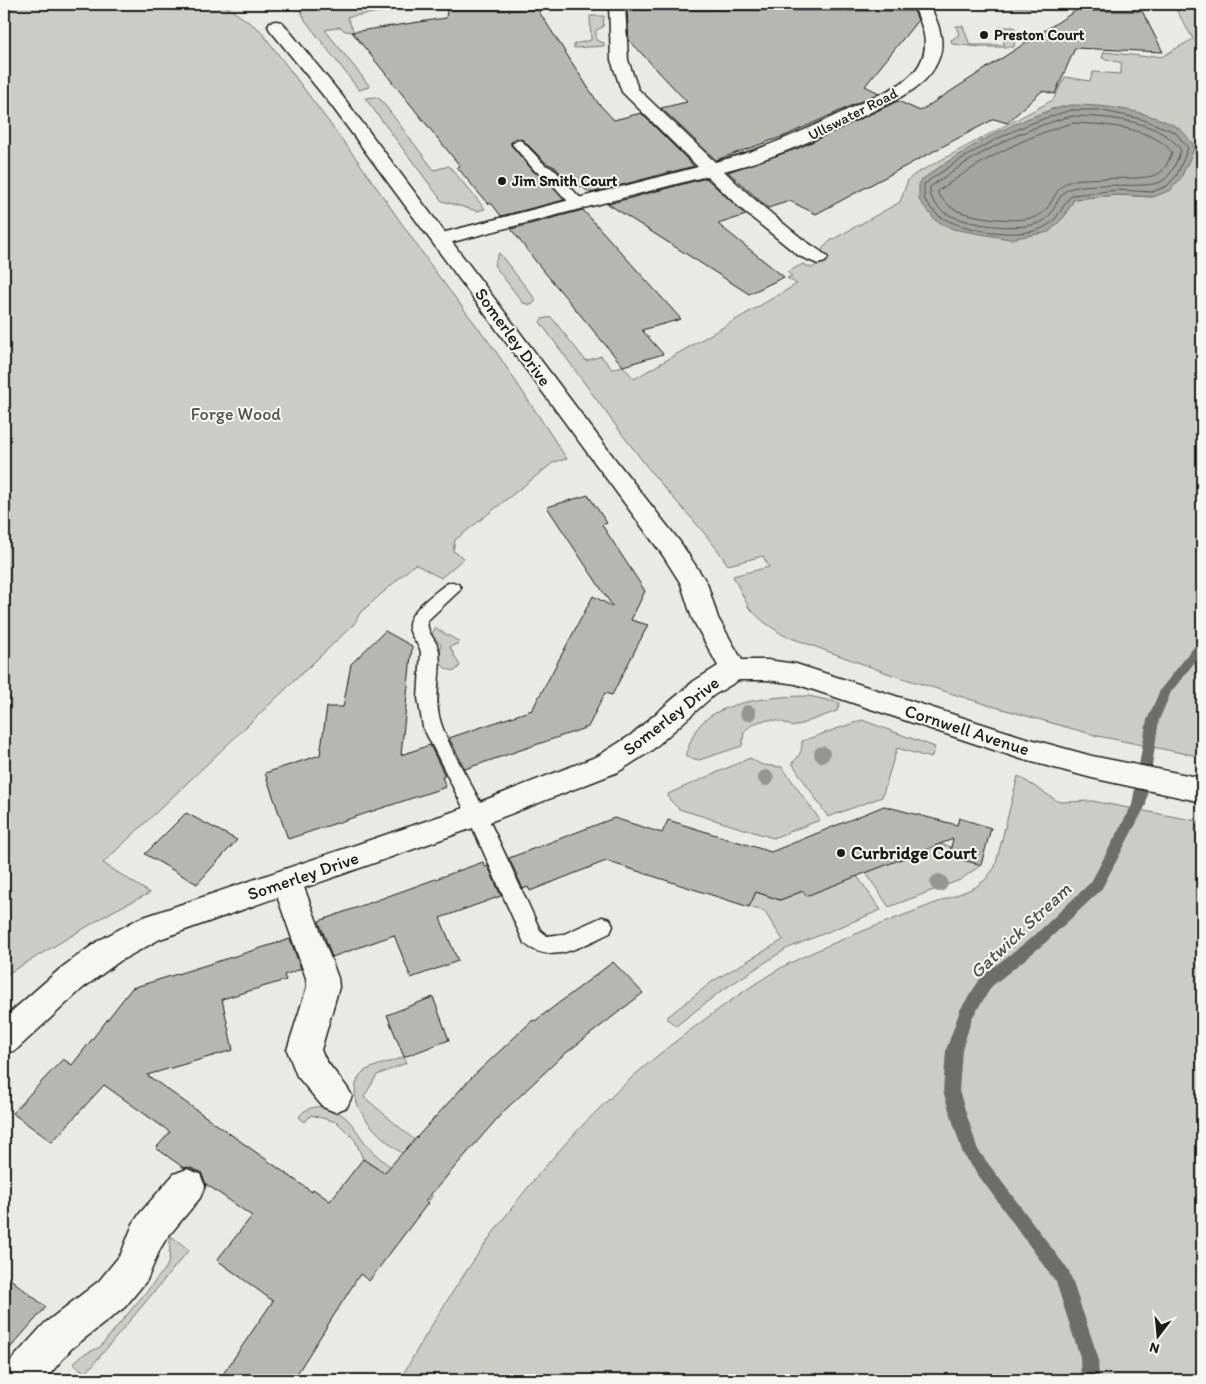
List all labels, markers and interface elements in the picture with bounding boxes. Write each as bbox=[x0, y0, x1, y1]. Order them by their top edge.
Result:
place label: Preston Court bbox=[994, 26, 1085, 44]
marker: Preston Court bbox=[978, 29, 990, 41]
street label: Ullswater Road bbox=[805, 83, 901, 144]
place label: Jim Smith Court bbox=[511, 172, 618, 190]
marker: Jim Smith Court bbox=[496, 175, 508, 187]
street label: Somerley Drive bbox=[470, 284, 556, 390]
park label: Forge Wood bbox=[191, 403, 281, 425]
street label: Somerley Drive bbox=[618, 672, 724, 760]
street label: Cornwell Avenue bbox=[902, 699, 1032, 761]
place label: Curbridge Court bbox=[851, 842, 977, 864]
street label: Somerley Drive bbox=[244, 847, 362, 905]
marker: Curbridge Court bbox=[835, 847, 847, 859]
water label: Gatwick Stream bbox=[965, 877, 1076, 983]
north arrow bbox=[1134, 1312, 1184, 1362]
text: N bbox=[1148, 1339, 1161, 1357]

